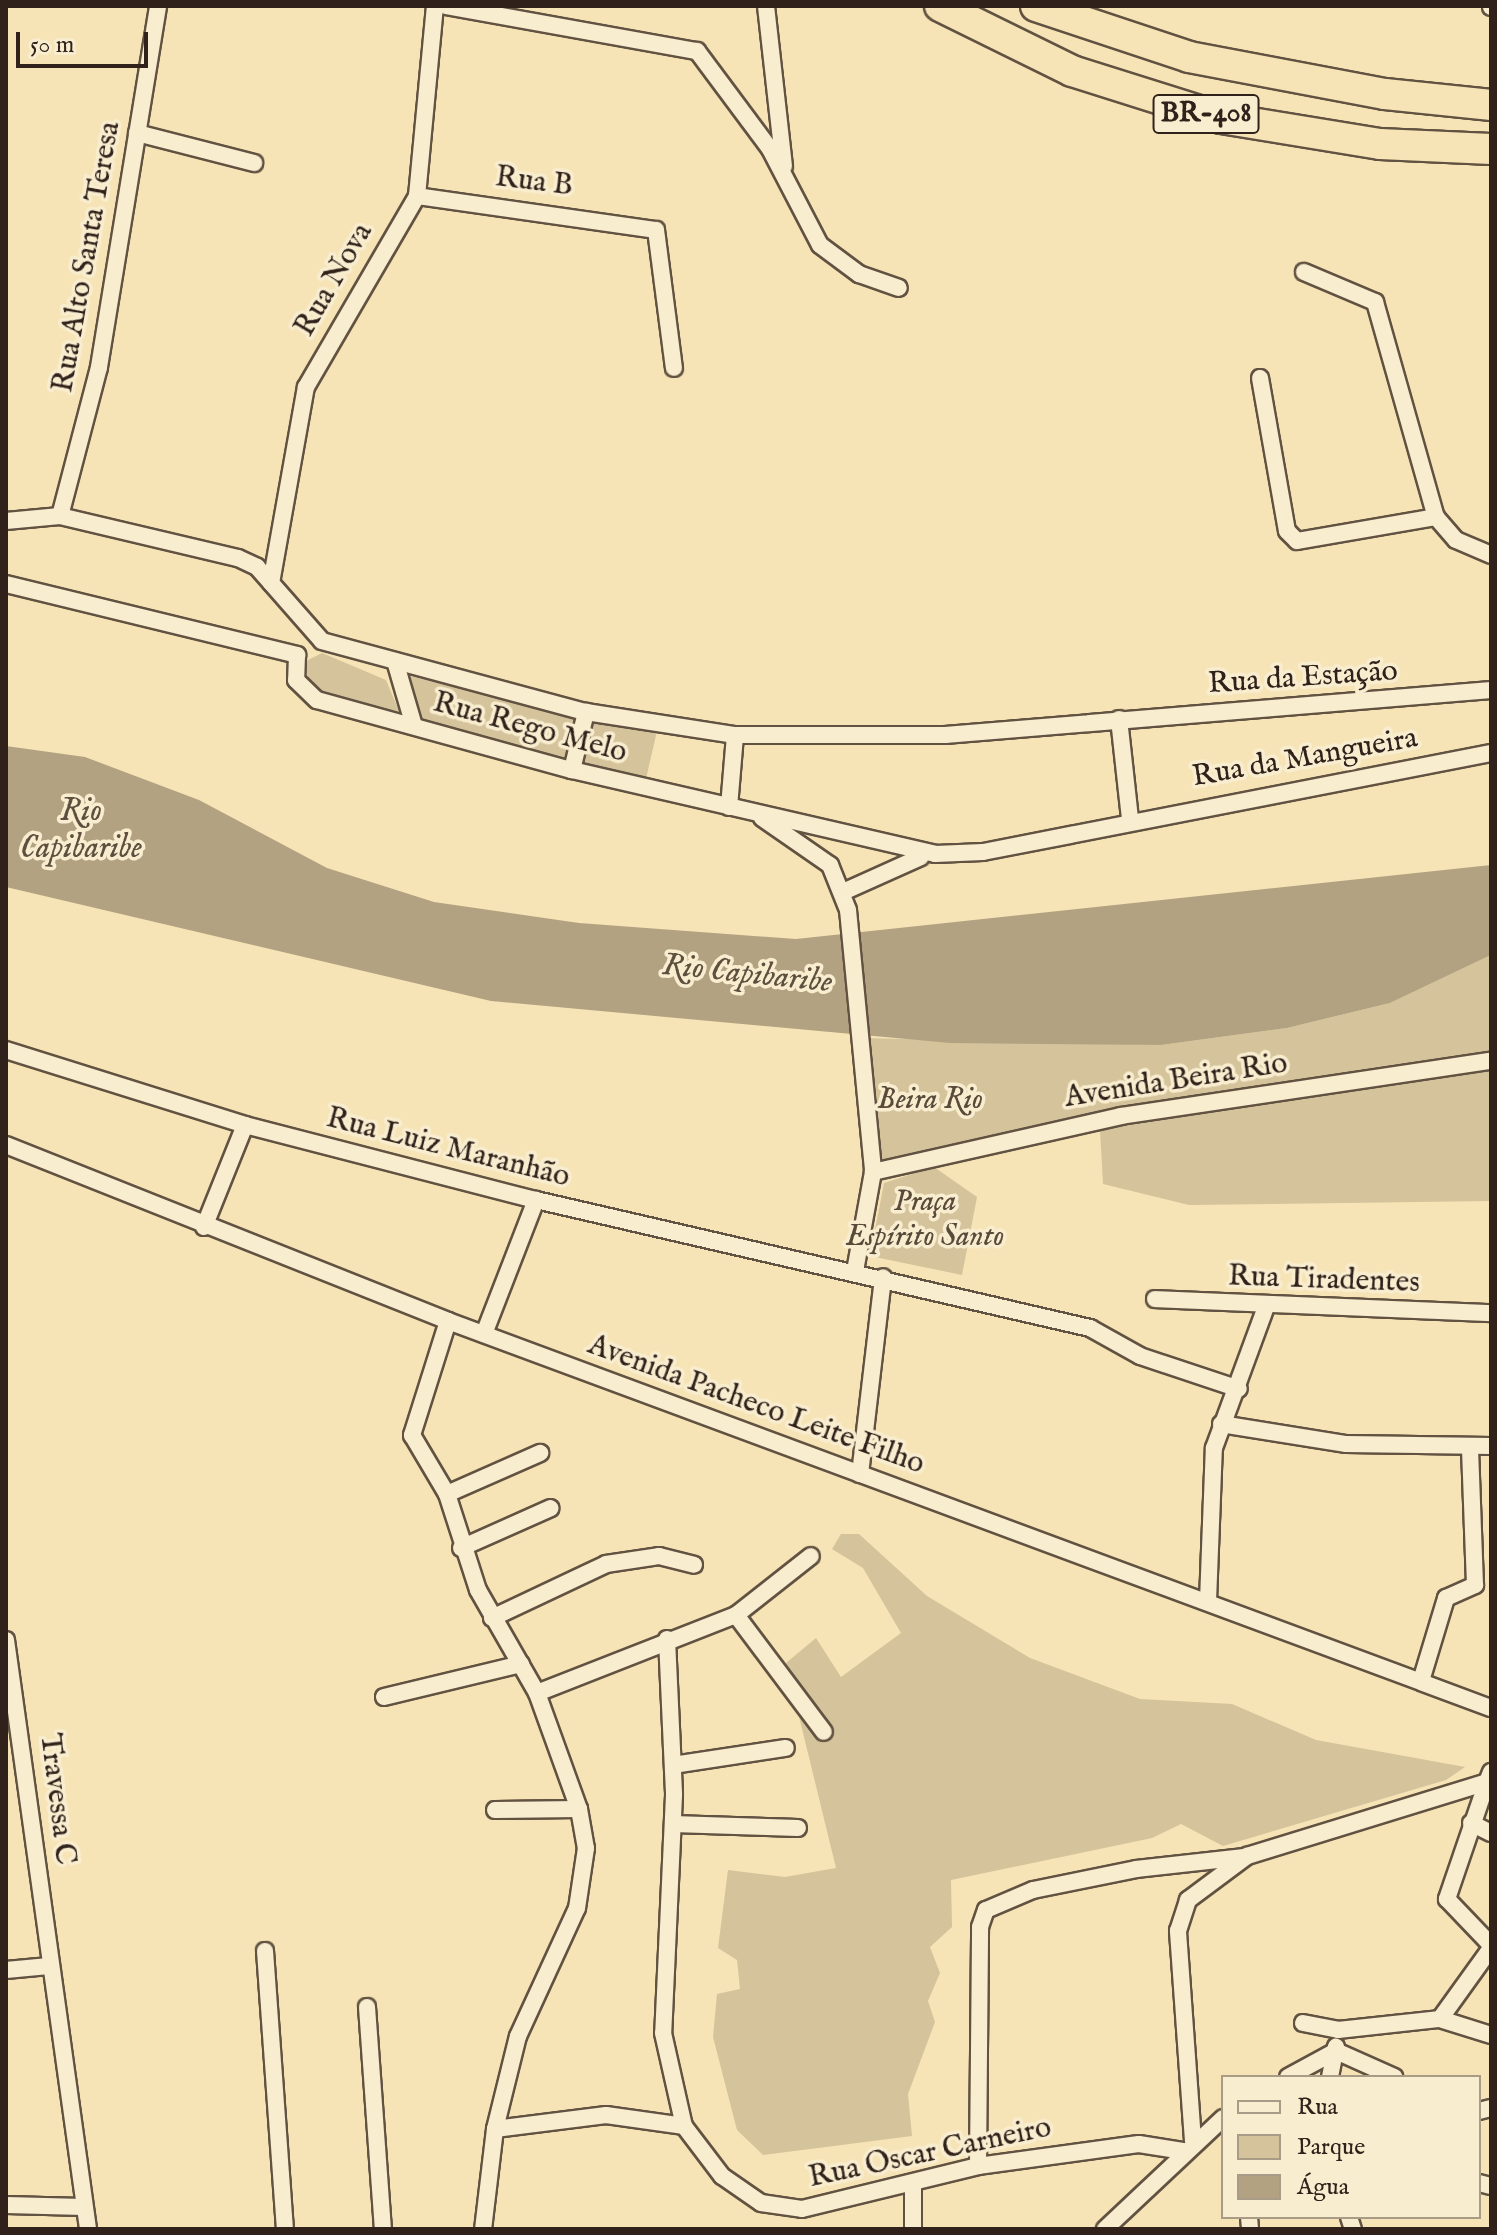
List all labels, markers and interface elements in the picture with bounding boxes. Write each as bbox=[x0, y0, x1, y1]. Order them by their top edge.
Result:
scale bar bbox=[20, 16, 152, 66]
text: 50 m bbox=[30, 30, 74, 61]
road number: BR-408 bbox=[1152, 90, 1260, 138]
street label: Rua Alto Santa Teresa bbox=[45, 119, 129, 395]
street label: Rua B bbox=[493, 159, 575, 205]
street label: Rua Nova bbox=[287, 217, 381, 343]
street label: Rua da Estação bbox=[1207, 653, 1399, 703]
street label: Rua Rego Melo bbox=[429, 685, 631, 771]
street label: Rua da Mangueira bbox=[1190, 720, 1420, 796]
water label: Rio Capibaribe bbox=[20, 794, 142, 869]
water label: Rio Capibaribe bbox=[660, 947, 834, 1003]
street label: Avenida Beira Rio bbox=[1062, 1046, 1290, 1116]
park label: Beira Rio bbox=[877, 1082, 983, 1118]
street label: Rua Luiz Maranhão bbox=[323, 1100, 573, 1196]
park label: Praça Espírito Santo bbox=[846, 1184, 1004, 1254]
street label: Rua Tiradentes bbox=[1227, 1259, 1421, 1301]
street label: Avenida Pacheco Leite Filho bbox=[583, 1327, 929, 1483]
street label: Travessa C bbox=[31, 1731, 83, 1867]
legend bbox=[1221, 2075, 1481, 2219]
text: Rua bbox=[1297, 2092, 1338, 2123]
street label: Rua Oscar Carneiro bbox=[805, 2110, 1055, 2196]
text: Parque bbox=[1297, 2132, 1365, 2163]
text: Água bbox=[1297, 2172, 1349, 2203]

